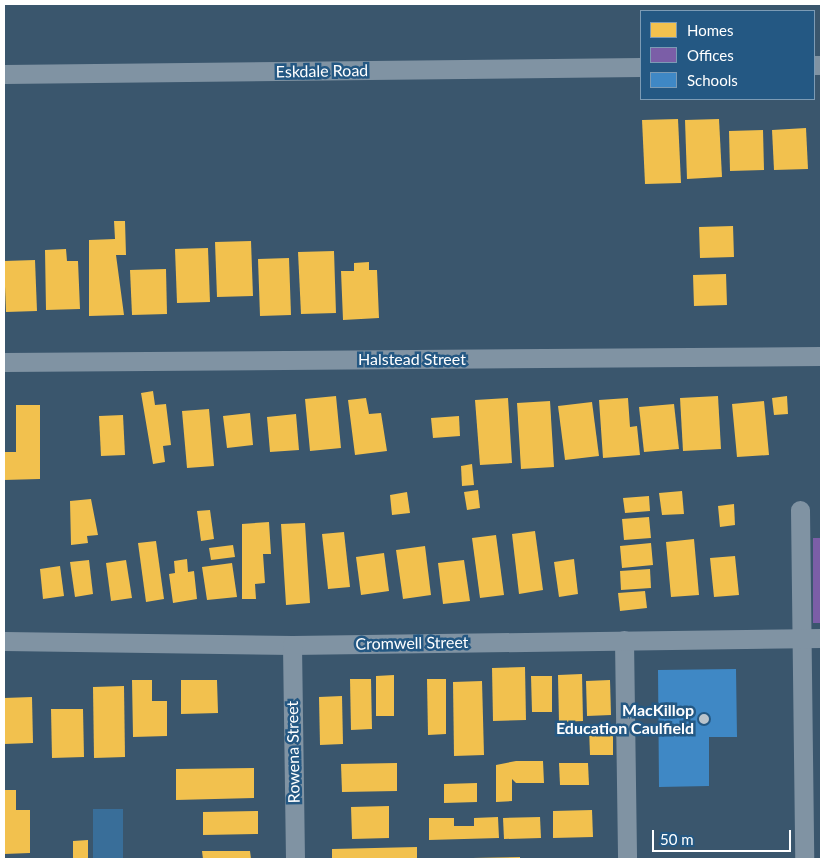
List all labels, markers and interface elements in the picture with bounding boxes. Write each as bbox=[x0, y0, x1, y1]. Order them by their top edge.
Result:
legend bbox=[640, 10, 815, 100]
text: Homes bbox=[687, 21, 733, 39]
text: Offices bbox=[687, 46, 734, 64]
street label: Eskdale Road bbox=[276, 61, 368, 81]
text: Schools bbox=[687, 71, 738, 89]
street label: Halstead Street bbox=[358, 349, 466, 369]
street label: Cromwell Street bbox=[355, 632, 469, 654]
place label: MacKillop Education Caulfield bbox=[556, 700, 694, 738]
street label: Rowena Street bbox=[283, 701, 303, 803]
marker: MacKillop Education Caulfield bbox=[698, 713, 710, 725]
scale bar bbox=[655, 820, 794, 852]
text: 50 m bbox=[660, 830, 694, 848]

